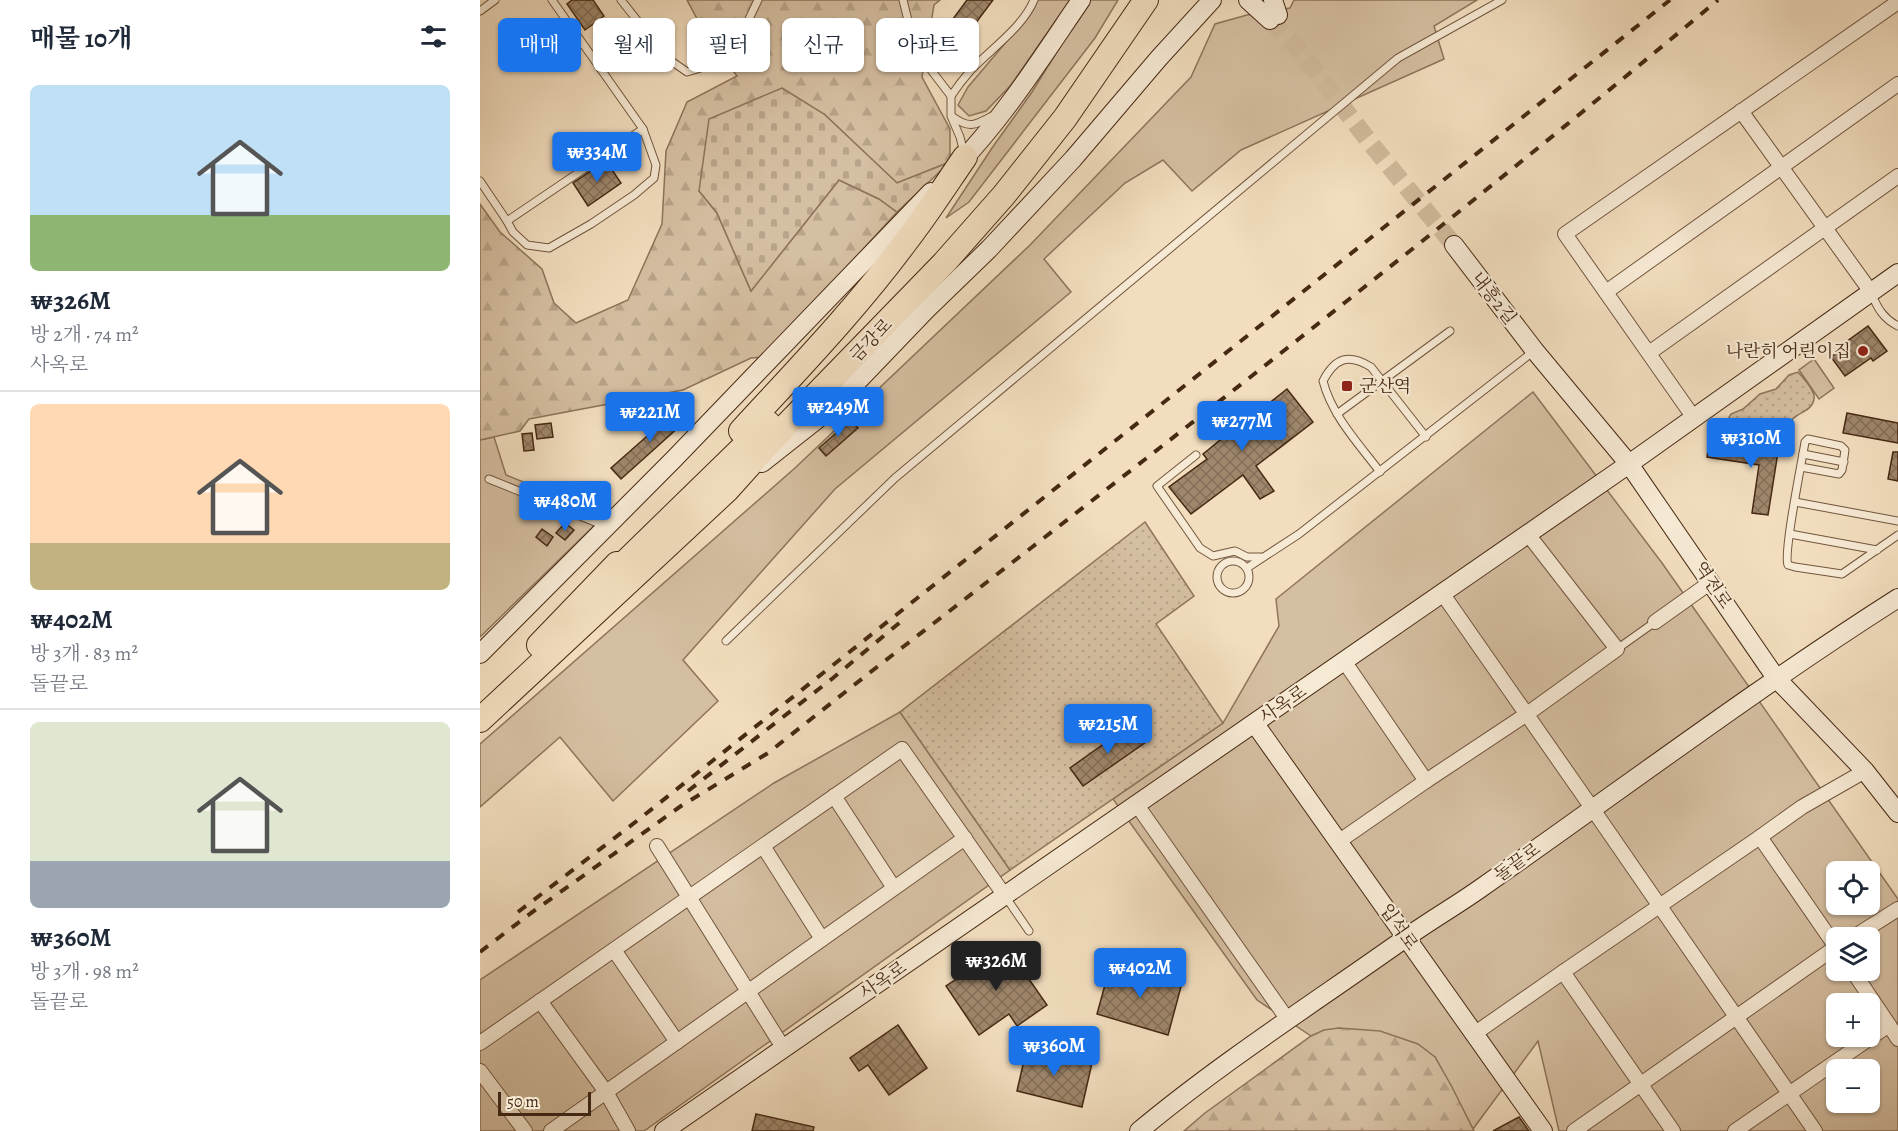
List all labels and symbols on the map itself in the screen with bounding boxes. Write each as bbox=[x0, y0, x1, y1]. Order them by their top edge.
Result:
pin: ₩334M bbox=[555, 132, 639, 183]
street label: 내흥2길 bbox=[1466, 267, 1522, 329]
street label: 금강로 bbox=[844, 313, 898, 367]
place label: 나란히 어린이집 bbox=[1726, 339, 1851, 363]
marker: 나란히 어린이집 bbox=[1856, 344, 1870, 358]
place label: 군산역 bbox=[1359, 374, 1411, 398]
marker: 군산역 bbox=[1340, 379, 1354, 393]
pin: ₩249M bbox=[796, 387, 880, 438]
pin: ₩221M bbox=[608, 392, 692, 443]
pin: ₩277M bbox=[1200, 401, 1284, 452]
pin: ₩310M bbox=[1709, 418, 1793, 469]
pin: ₩480M bbox=[523, 481, 607, 532]
street label: 역전로 bbox=[1688, 557, 1738, 613]
street label: 사옥로 bbox=[1255, 679, 1311, 729]
pin: ₩215M bbox=[1066, 704, 1150, 755]
street label: 돌끝로 bbox=[1489, 837, 1545, 887]
street label: 입석로 bbox=[1374, 899, 1424, 955]
pin: ₩326M bbox=[954, 941, 1038, 992]
pin: ₩402M bbox=[1098, 948, 1182, 999]
street label: 사옥로 bbox=[855, 955, 911, 1005]
pin: ₩360M bbox=[1012, 1026, 1096, 1077]
scale bar bbox=[498, 1089, 591, 1116]

